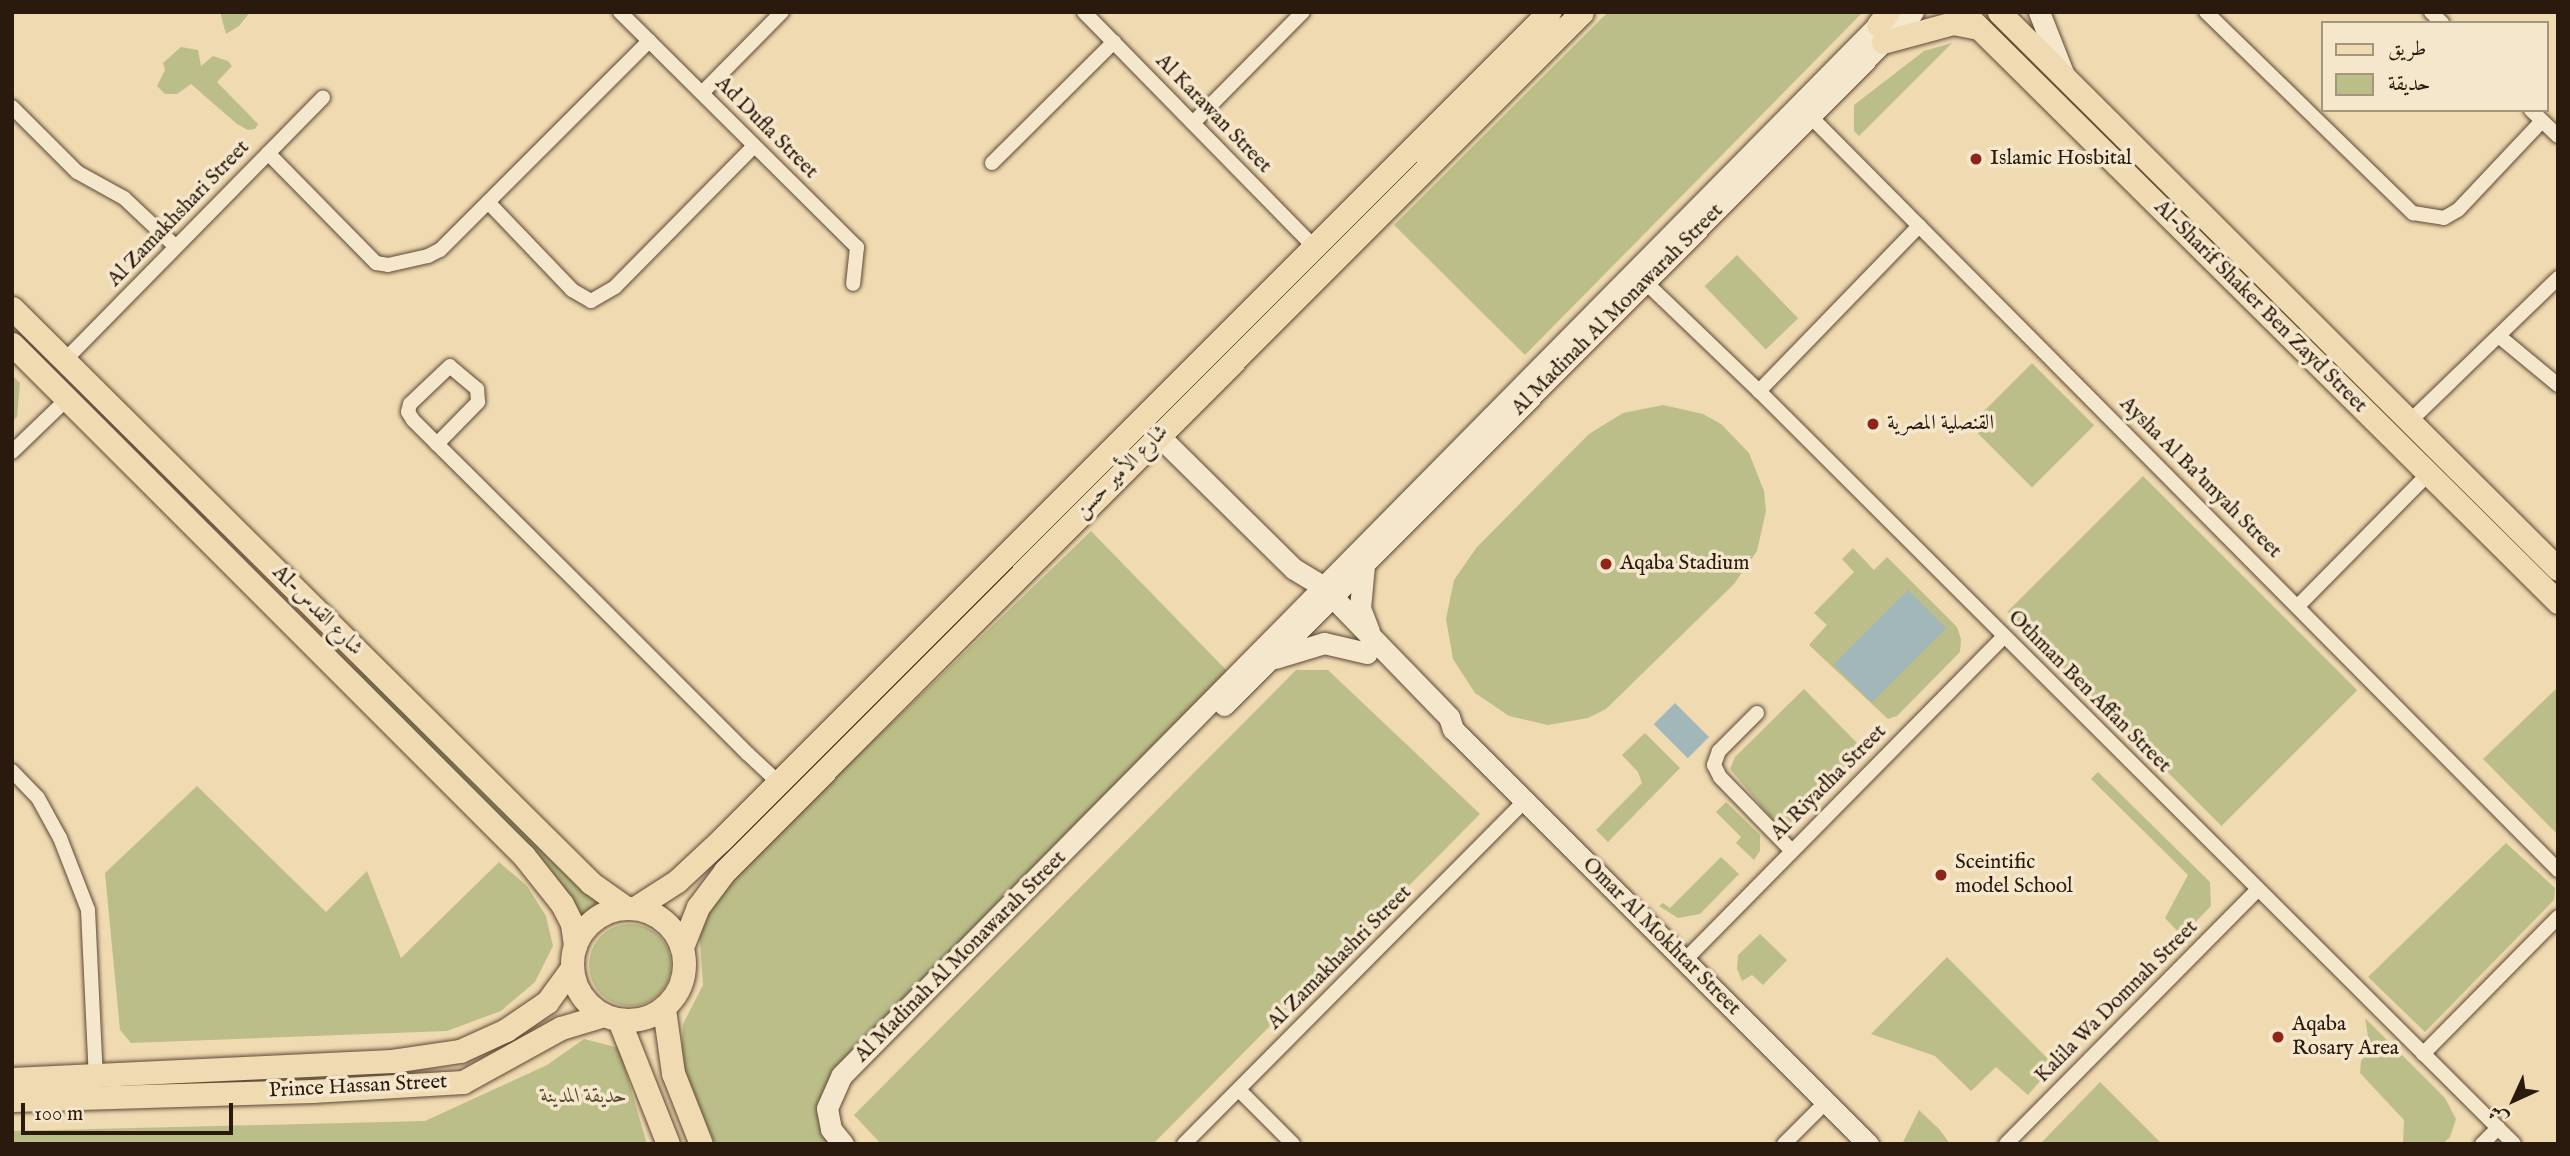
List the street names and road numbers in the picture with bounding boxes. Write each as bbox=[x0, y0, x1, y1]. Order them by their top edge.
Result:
street label: Al Karawan Street bbox=[1150, 49, 1276, 179]
street label: Ad Dufla Street bbox=[709, 71, 823, 185]
street label: Al Zamakhshari Street bbox=[103, 136, 255, 292]
street label: Al-Sharif Shaker Ben Zayd Street bbox=[2148, 195, 2372, 419]
street label: Al Madinah Al Monawarah Street bbox=[1507, 199, 1729, 421]
street label: Aysha Al Ba'unyah Street bbox=[2114, 392, 2286, 564]
street label: شارع الأمير حسن bbox=[1070, 420, 1174, 524]
street label: Al-شارع القدس bbox=[267, 561, 367, 661]
street label: Othman Ben Affan Street bbox=[2002, 605, 2176, 779]
street label: Al Riyadha Street bbox=[1766, 720, 1892, 846]
street label: Al Madinah Al Monawarah Street bbox=[850, 846, 1072, 1068]
street label: Omar Al Mokhtar Street bbox=[1577, 853, 1745, 1021]
street label: Al Zamakhashri Street bbox=[1263, 881, 1417, 1035]
street label: Kalila Wa Domnah Street bbox=[2030, 915, 2204, 1089]
street label: Prince Hassan Street bbox=[268, 1070, 448, 1104]

